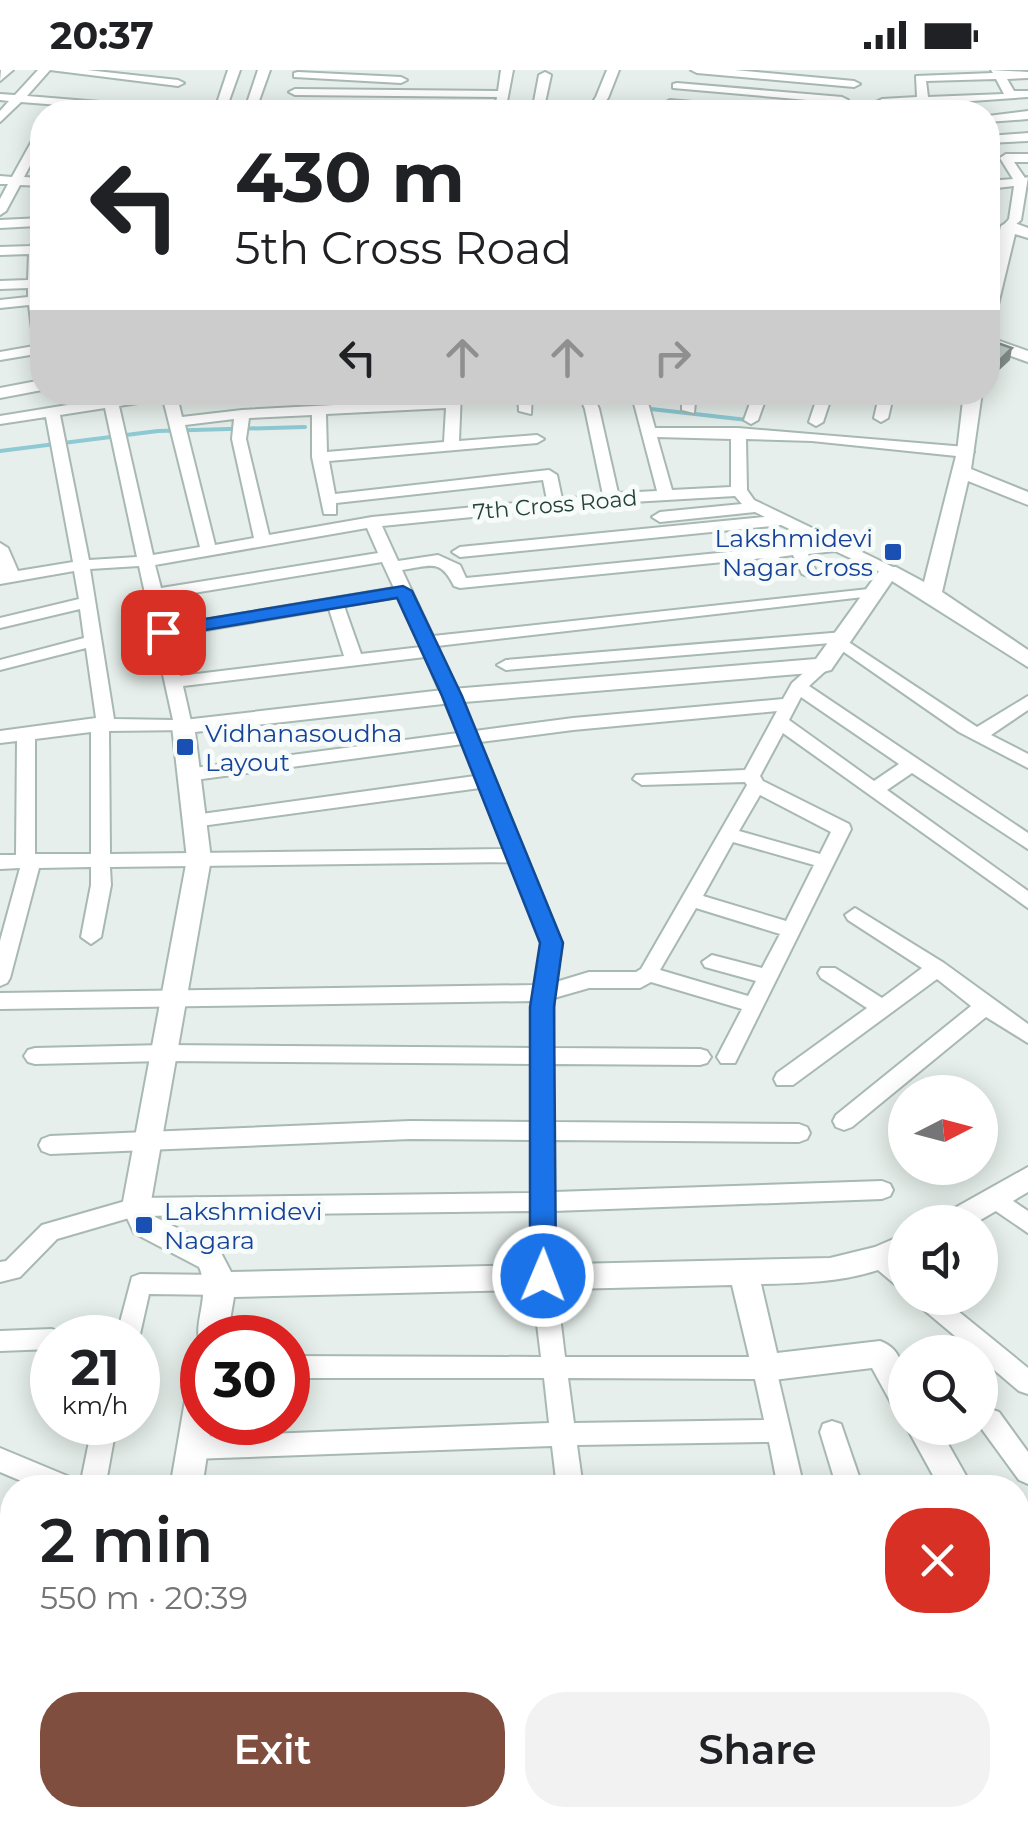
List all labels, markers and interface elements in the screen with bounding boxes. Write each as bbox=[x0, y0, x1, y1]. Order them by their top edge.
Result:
text: 20:37 bbox=[50, 12, 154, 59]
text: 430 m bbox=[235, 134, 465, 220]
icon: left bbox=[70, 140, 200, 270]
text: 5th Cross Road bbox=[235, 220, 572, 275]
icon: left bbox=[330, 330, 385, 385]
icon: ahead bbox=[435, 330, 490, 385]
icon: ahead bbox=[540, 330, 595, 385]
icon: right bbox=[645, 330, 700, 385]
street label: 7th Cross Road bbox=[472, 484, 638, 526]
place label: Lakshmidevi Nagar Cross bbox=[715, 523, 873, 582]
marker: Lakshmidevi Nagar Cross bbox=[882, 541, 904, 563]
pin bbox=[121, 590, 206, 675]
icon: arrive bbox=[136, 605, 191, 660]
place label: Vidhanasoudha Layout bbox=[205, 718, 402, 777]
marker: Vidhanasoudha Layout bbox=[174, 736, 196, 758]
north arrow bbox=[888, 1075, 998, 1185]
map controls bbox=[888, 1075, 998, 1445]
place label: Lakshmidevi Nagara bbox=[164, 1196, 322, 1255]
button: sound bbox=[888, 1205, 998, 1315]
marker: Lakshmidevi Nagara bbox=[133, 1214, 155, 1236]
position arrow bbox=[491, 1224, 595, 1328]
speed limit sign: 30 bbox=[180, 1315, 310, 1445]
button: search bbox=[888, 1335, 998, 1445]
text: 21 bbox=[70, 1337, 120, 1398]
text: km/h bbox=[62, 1390, 128, 1420]
text: 2 min bbox=[40, 1504, 213, 1577]
button: close bbox=[885, 1508, 990, 1613]
text: 550 m · 20:39 bbox=[40, 1578, 248, 1617]
button: Exit bbox=[40, 1692, 505, 1807]
button: Share bbox=[525, 1692, 990, 1807]

